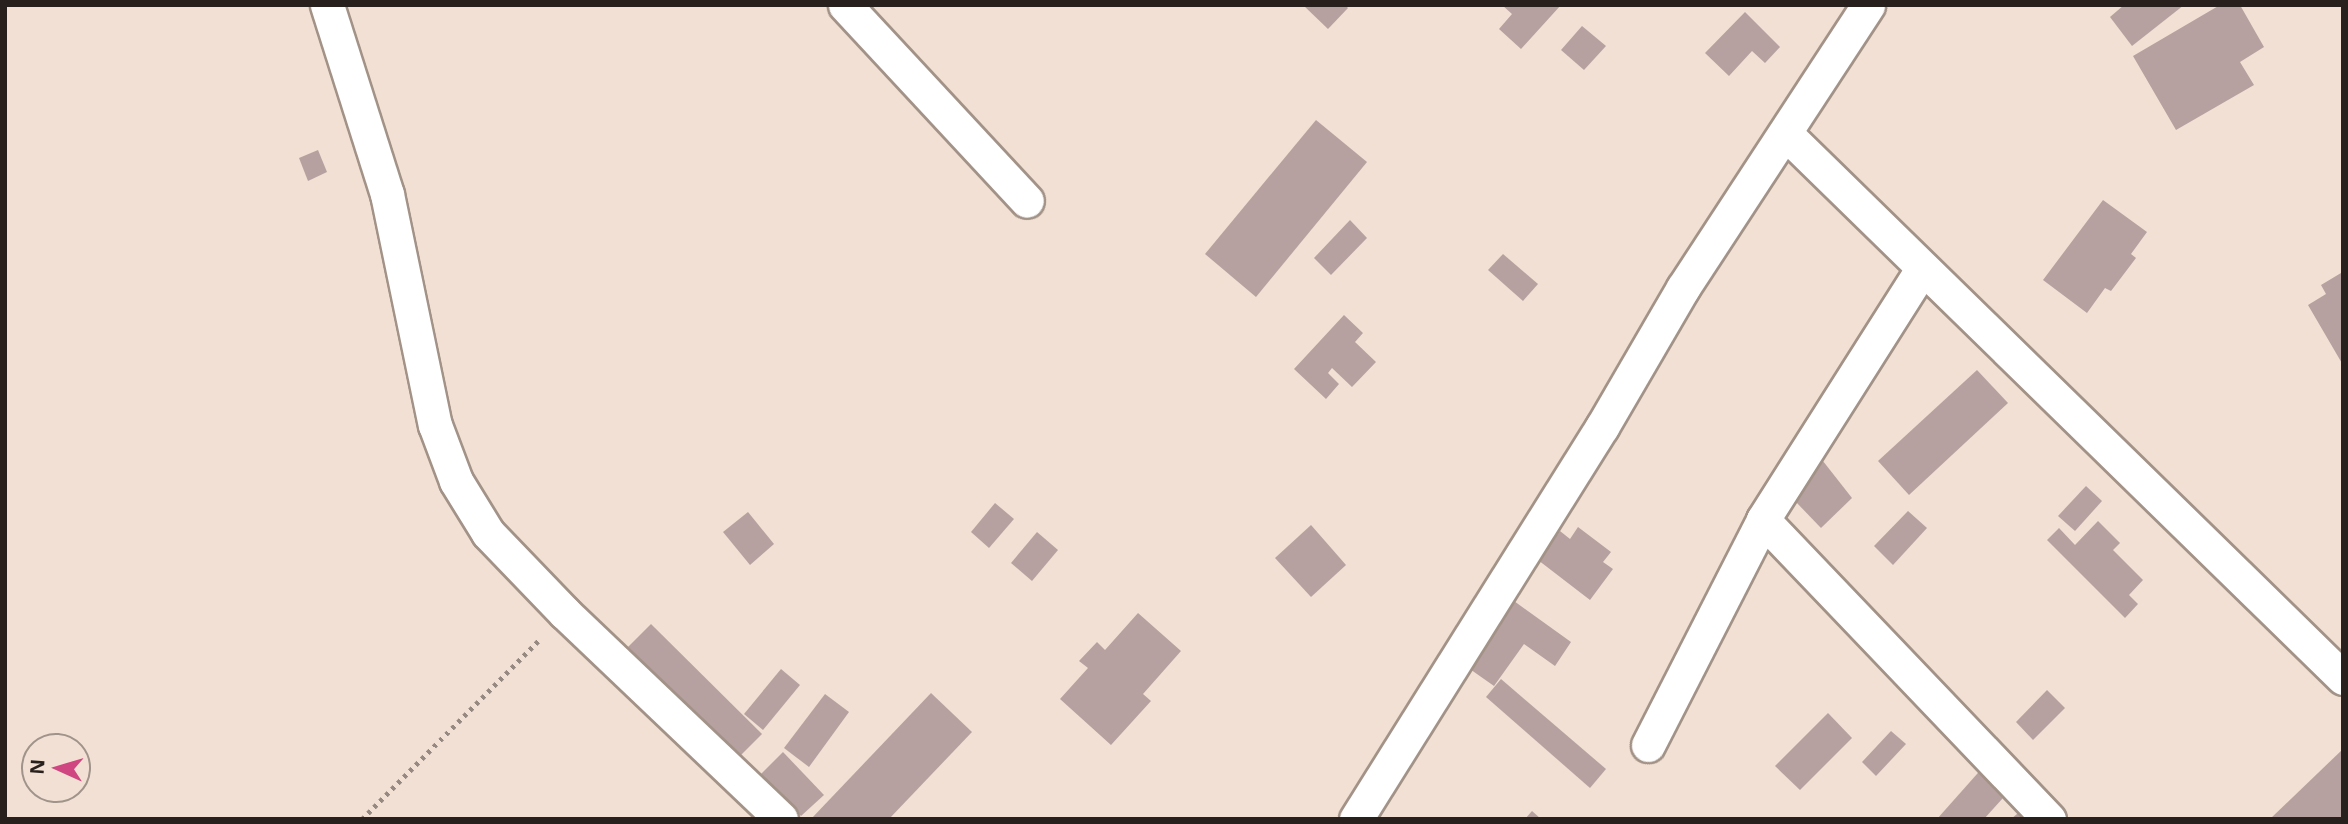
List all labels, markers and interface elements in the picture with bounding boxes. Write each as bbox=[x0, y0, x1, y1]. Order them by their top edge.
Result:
north arrow bbox=[21, 733, 91, 803]
text: N bbox=[24, 758, 51, 775]

